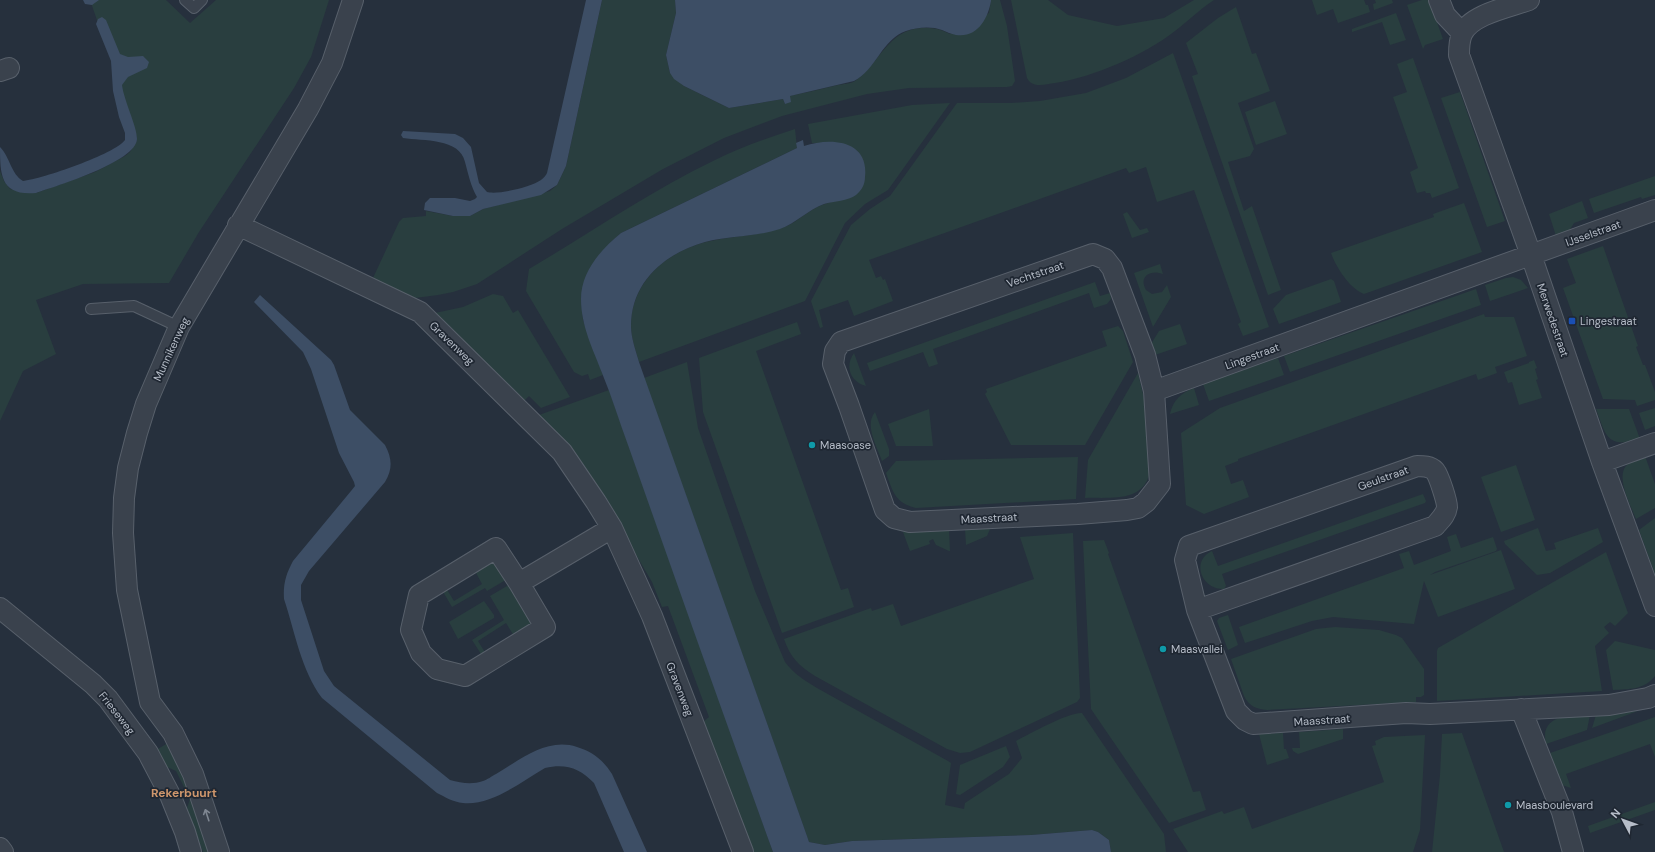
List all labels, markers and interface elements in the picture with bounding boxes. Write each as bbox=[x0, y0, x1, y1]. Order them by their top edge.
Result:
street label: IJsselstraat bbox=[1564, 217, 1622, 249]
street label: Vechtstraat bbox=[1005, 258, 1065, 290]
street label: Merwedestraat bbox=[1534, 281, 1572, 359]
place label: Lingestraat bbox=[1580, 314, 1637, 328]
street label: Munnikenweg bbox=[150, 315, 192, 383]
marker: Lingestraat bbox=[1567, 316, 1577, 326]
street label: Gravenweg bbox=[427, 318, 477, 368]
street label: Lingestraat bbox=[1223, 340, 1281, 372]
place label: Maasoase bbox=[820, 438, 871, 452]
marker: Maasoase bbox=[807, 440, 817, 450]
street label: Geulstraat bbox=[1356, 462, 1410, 494]
street label: Maasstraat bbox=[960, 510, 1018, 526]
place label: Maasvallei bbox=[1171, 642, 1223, 656]
marker: Maasvallei bbox=[1158, 644, 1168, 654]
street label: Gravenweg bbox=[663, 660, 697, 718]
street label: Frieseweg bbox=[96, 689, 138, 737]
street label: Maasstraat bbox=[1293, 711, 1351, 729]
district label: Rekerbuurt bbox=[151, 785, 217, 801]
place label: Maasboulevard bbox=[1516, 798, 1593, 812]
marker: Maasboulevard bbox=[1503, 800, 1513, 810]
north arrow bbox=[1603, 800, 1643, 840]
text: N bbox=[1608, 806, 1623, 821]
one-way arrow bbox=[203, 809, 210, 822]

